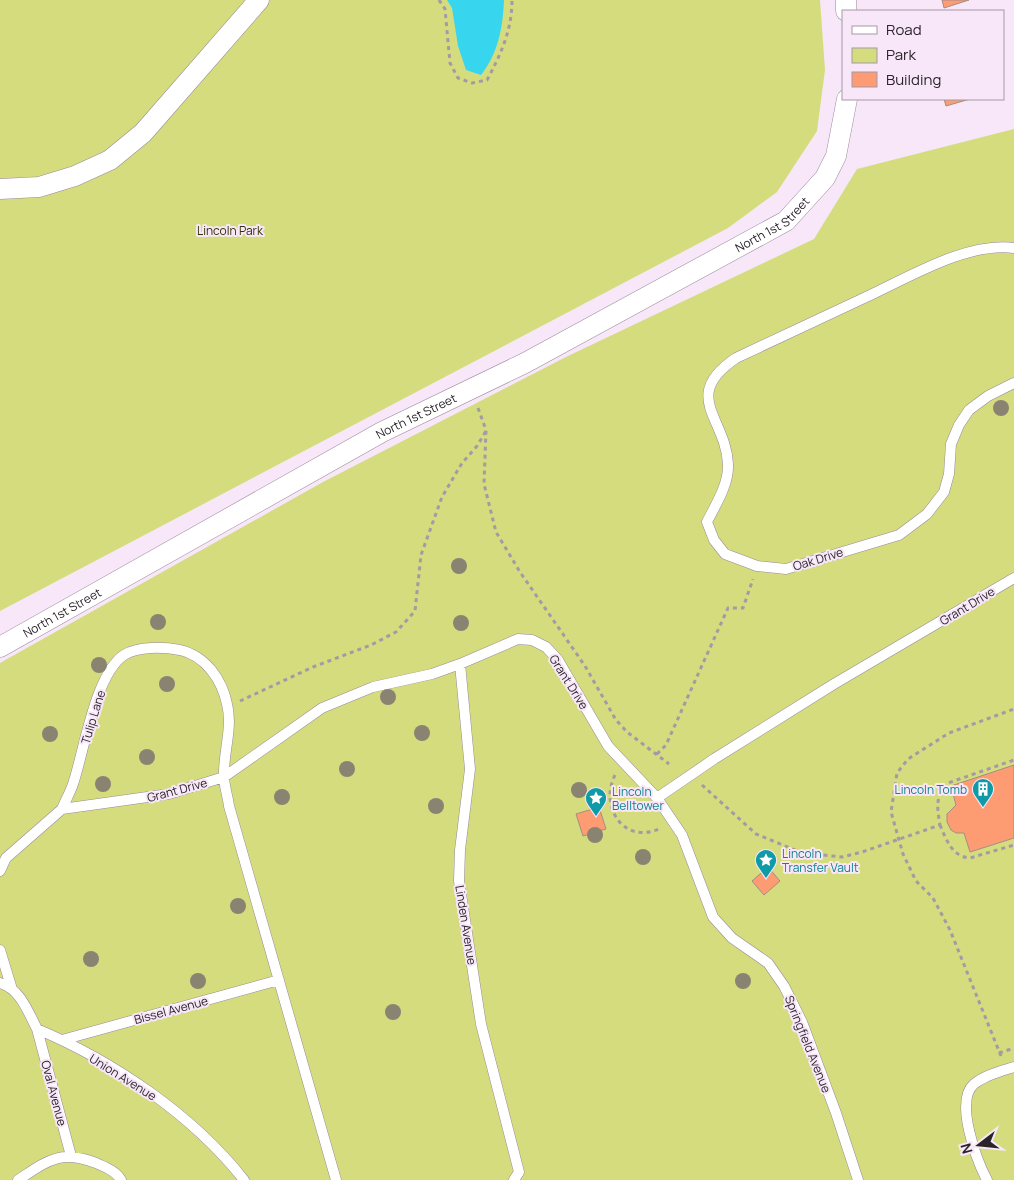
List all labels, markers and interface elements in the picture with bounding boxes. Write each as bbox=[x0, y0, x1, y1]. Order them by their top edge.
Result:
legend bbox=[842, 10, 1004, 100]
text: Road bbox=[886, 19, 922, 40]
text: Park bbox=[886, 44, 916, 65]
text: Building bbox=[886, 69, 941, 90]
street label: North 1st Street bbox=[732, 193, 813, 256]
park label: Lincoln Park bbox=[197, 222, 264, 239]
street label: North 1st Street bbox=[373, 389, 459, 442]
street label: Oak Drive bbox=[791, 543, 845, 575]
street label: North 1st Street bbox=[20, 583, 104, 641]
street label: Grant Drive bbox=[936, 583, 998, 629]
street label: Grant Drive bbox=[545, 651, 593, 713]
street label: Tulip Lane bbox=[77, 688, 109, 746]
street label: Grant Drive bbox=[145, 774, 209, 806]
building icon: Lincoln Tomb bbox=[971, 777, 995, 808]
place label: Lincoln Tomb bbox=[895, 781, 967, 798]
place label: Lincoln Belltower bbox=[612, 783, 664, 814]
place icon: Lincoln Belltower bbox=[584, 786, 608, 817]
place label: Lincoln Transfer Vault bbox=[782, 845, 859, 876]
place icon: Lincoln Transfer Vault bbox=[754, 848, 778, 879]
street label: Linden Avenue bbox=[451, 884, 481, 966]
street label: Bissel Avenue bbox=[132, 992, 210, 1028]
street label: Springfield Avenue bbox=[781, 993, 835, 1095]
street label: Union Avenue bbox=[86, 1050, 160, 1104]
street label: Oval Avenue bbox=[37, 1058, 71, 1128]
north arrow bbox=[954, 1120, 1004, 1170]
text: N bbox=[956, 1141, 977, 1156]

